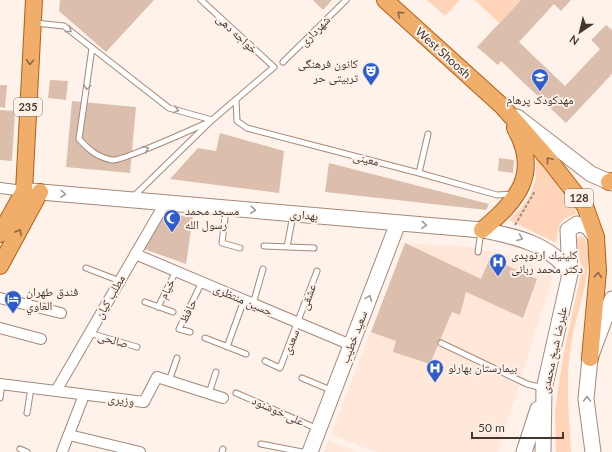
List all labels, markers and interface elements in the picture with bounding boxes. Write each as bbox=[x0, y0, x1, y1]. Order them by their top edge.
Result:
street label: خواجه دهی bbox=[213, 11, 262, 57]
one-way arrow bbox=[397, 11, 405, 18]
street label: شهرداری bbox=[296, 12, 333, 49]
north arrow bbox=[560, 12, 600, 52]
street label: West Shoosh bbox=[413, 24, 474, 81]
one-way arrow bbox=[65, 25, 72, 32]
text: N bbox=[567, 33, 581, 48]
place label: کانون فرهنگی تربیتی حر bbox=[298, 56, 358, 85]
one-way arrow bbox=[26, 59, 34, 65]
theatre icon: کانون فرهنگی تربیتی حر bbox=[361, 61, 381, 86]
school or university icon: مهدکودک پرهام bbox=[530, 67, 550, 92]
one-way arrow bbox=[83, 84, 92, 90]
place label: مهدکودک پرهام bbox=[507, 92, 574, 108]
road number: 235 bbox=[14, 98, 42, 116]
one-way arrow bbox=[172, 105, 179, 114]
one-way arrow bbox=[143, 145, 150, 153]
street label: معینی bbox=[351, 148, 381, 169]
one-way arrow bbox=[546, 157, 553, 164]
road number: 128 bbox=[565, 189, 593, 207]
one-way arrow bbox=[59, 190, 66, 199]
place label: مسجد محمد رسول الله bbox=[185, 203, 239, 232]
one-way arrow bbox=[250, 206, 256, 215]
street label: بهداری bbox=[289, 206, 319, 224]
mosque icon: مسجد محمد رسول الله bbox=[162, 208, 182, 233]
one-way arrow bbox=[421, 220, 427, 229]
one-way arrow bbox=[14, 228, 21, 236]
one-way arrow bbox=[516, 234, 523, 242]
place label: كلينيك ارتوپدى دكتر محمد ربانى bbox=[511, 247, 583, 276]
hospital icon: كلينيك ارتوپدى دكتر محمد ربانى bbox=[488, 252, 508, 277]
street label: مطلب کیان bbox=[91, 272, 128, 322]
one-way arrow bbox=[593, 272, 602, 278]
street label: خیام bbox=[155, 276, 179, 302]
street label: حسین منتظری bbox=[211, 280, 276, 319]
street label: عشقی bbox=[296, 282, 319, 312]
place label: فندق طهران العاوي bbox=[26, 284, 78, 316]
hotel icon: فندق طهران العاوي bbox=[3, 289, 23, 314]
one-way arrow bbox=[365, 295, 373, 302]
street label: حافظ bbox=[175, 296, 200, 325]
street label: علیرضا شیخ محمدی bbox=[537, 305, 570, 395]
street label: سعید خطیب bbox=[337, 308, 371, 365]
street label: سعدی bbox=[279, 327, 302, 357]
street label: صالحی bbox=[96, 328, 130, 351]
hospital icon: بیمارستان بهارلو bbox=[425, 358, 445, 383]
place label: بیمارستان بهارلو bbox=[448, 360, 517, 375]
street label: وزیری bbox=[107, 390, 135, 409]
street label: علی خوشنود bbox=[250, 392, 307, 429]
one-way arrow bbox=[583, 396, 591, 402]
scale bar bbox=[472, 414, 563, 440]
text: 50 m bbox=[478, 420, 505, 435]

